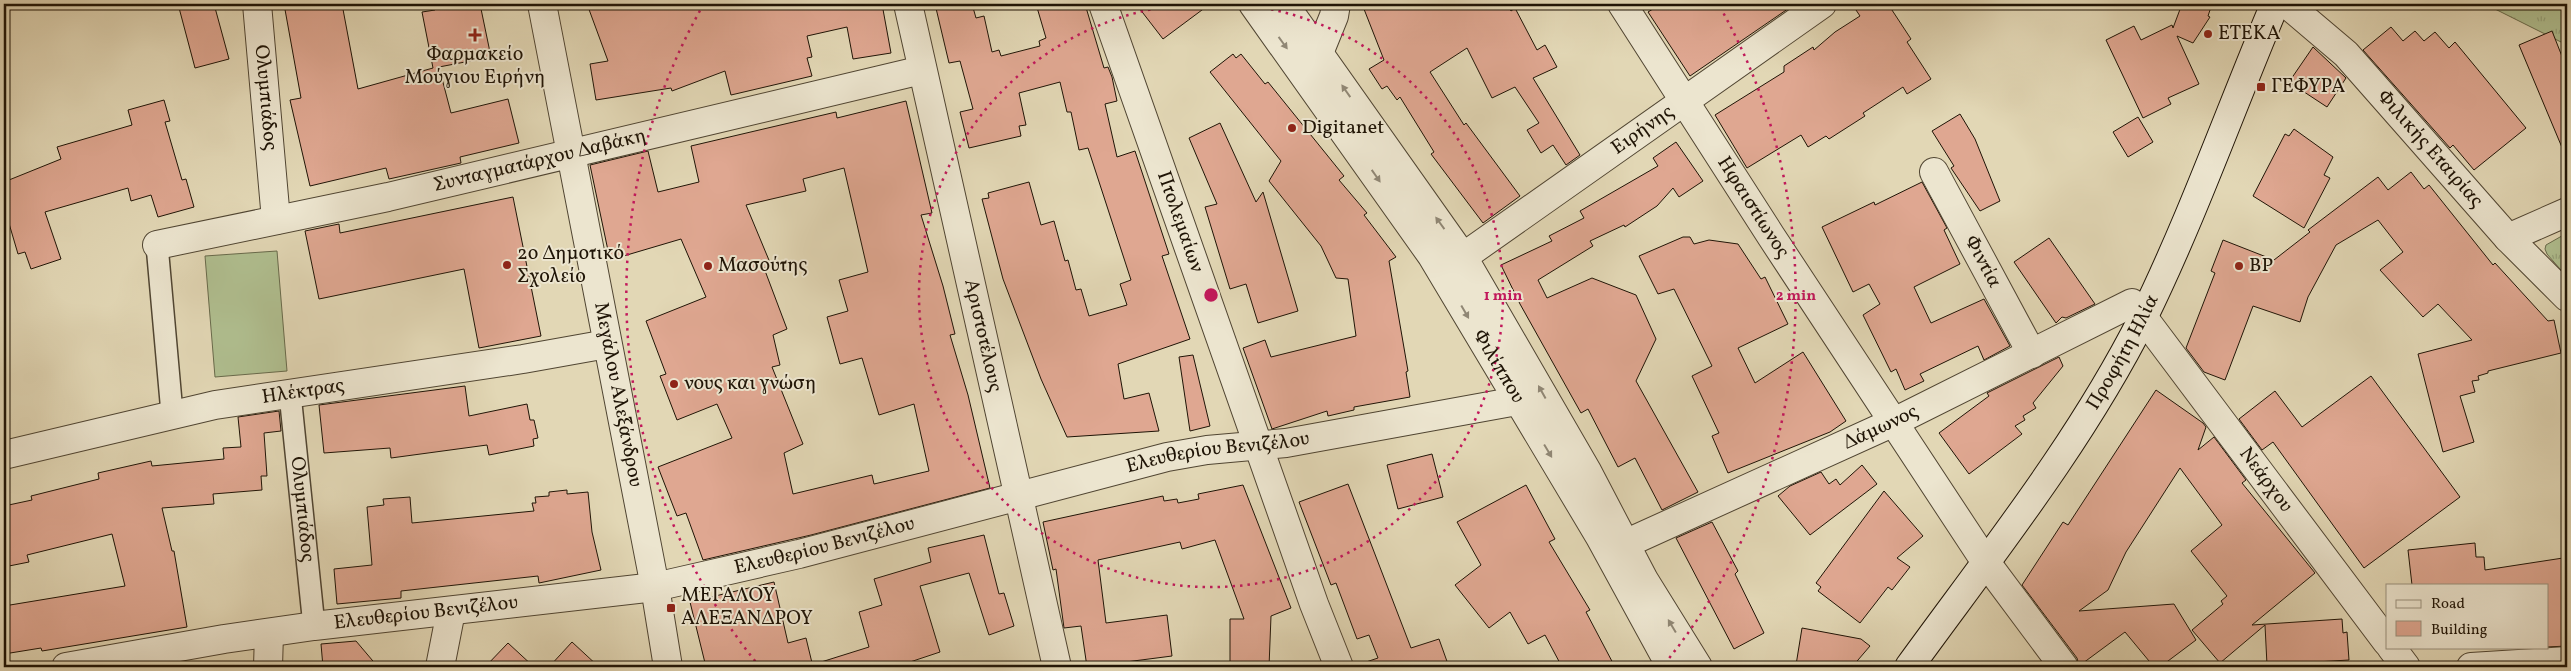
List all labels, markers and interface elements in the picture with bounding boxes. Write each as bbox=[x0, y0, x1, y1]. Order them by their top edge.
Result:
place label: ΕΤΕΚΑ bbox=[2218, 20, 2280, 48]
marker: ΕΤΕΚΑ bbox=[2202, 28, 2214, 40]
marker: Φαρμακείο Μούγιου Ειρήνη bbox=[469, 29, 481, 41]
one-way arrow bbox=[1278, 36, 1288, 50]
place label: Φαρμακείο Μούγιου Ειρήνη bbox=[405, 41, 545, 92]
street label: Ολυμπιάδος bbox=[247, 43, 284, 152]
place label: ΓΕΦΥΡΑ bbox=[2271, 73, 2345, 101]
marker: ΓΕΦΥΡΑ bbox=[2255, 81, 2267, 93]
one-way arrow bbox=[1341, 84, 1351, 98]
street label: Φιλικής Εταιρίας bbox=[2370, 84, 2489, 214]
street label: Ειρήνης bbox=[1606, 99, 1680, 162]
place label: Digitanet bbox=[1302, 114, 1384, 142]
street label: Συνταγματάρχου Δαβάκη bbox=[431, 122, 649, 200]
marker: Digitanet bbox=[1286, 122, 1298, 134]
street label: Ηφαιστίωνος bbox=[1710, 151, 1796, 264]
street label: Πτολεμαίων bbox=[1149, 167, 1211, 277]
one-way arrow bbox=[1370, 169, 1381, 182]
one-way arrow bbox=[1435, 216, 1445, 230]
street label: Φιντία bbox=[1957, 230, 2008, 293]
place label: 2ο Δημοτικό Σχολείο bbox=[517, 240, 624, 291]
place label: Μασούτης bbox=[718, 252, 808, 280]
place label: BP bbox=[2249, 252, 2273, 280]
marker: 2ο Δημοτικό Σχολείο bbox=[501, 259, 513, 271]
marker: Μασούτης bbox=[702, 260, 714, 272]
marker: BP bbox=[2233, 260, 2245, 272]
street label: Αριστοτέλους bbox=[956, 276, 1009, 395]
centre of rings bbox=[1202, 286, 1220, 304]
text: 1 min bbox=[1484, 286, 1522, 307]
text: 2 min bbox=[1776, 286, 1816, 307]
street label: Προφήτη Ηλία bbox=[2080, 290, 2166, 416]
street label: Μεγάλου Αλεξάνδρου bbox=[586, 300, 649, 490]
one-way arrow bbox=[1460, 305, 1469, 318]
street label: Φιλίππου bbox=[1465, 324, 1531, 409]
place label: νους και γνώση bbox=[684, 370, 816, 398]
street label: Ηλέκτρας bbox=[260, 372, 346, 412]
marker: νους και γνώση bbox=[668, 378, 680, 390]
one-way arrow bbox=[1538, 385, 1547, 399]
street label: Δάμωνος bbox=[1839, 398, 1923, 457]
street label: Ελευθερίου Βενιζέλου bbox=[1123, 425, 1312, 481]
street label: Νεάρχου bbox=[2232, 442, 2299, 519]
one-way arrow bbox=[1543, 445, 1552, 458]
street label: Ολυμπιάδος bbox=[283, 455, 321, 564]
street label: Ελευθερίου Βενιζέλου bbox=[732, 510, 918, 582]
place label: ΜΕΓΑΛΟΥ ΑΛΕΞΑΝΔΡΟΥ bbox=[681, 582, 813, 633]
legend bbox=[2386, 584, 2548, 648]
street label: Ελευθερίου Βενιζέλου bbox=[332, 589, 520, 638]
text: Road bbox=[2431, 594, 2465, 615]
marker: ΜΕΓΑΛΟΥ ΑΛΕΞΑΝΔΡΟΥ bbox=[665, 602, 677, 614]
one-way arrow bbox=[1668, 619, 1677, 632]
text: Building bbox=[2431, 620, 2488, 641]

